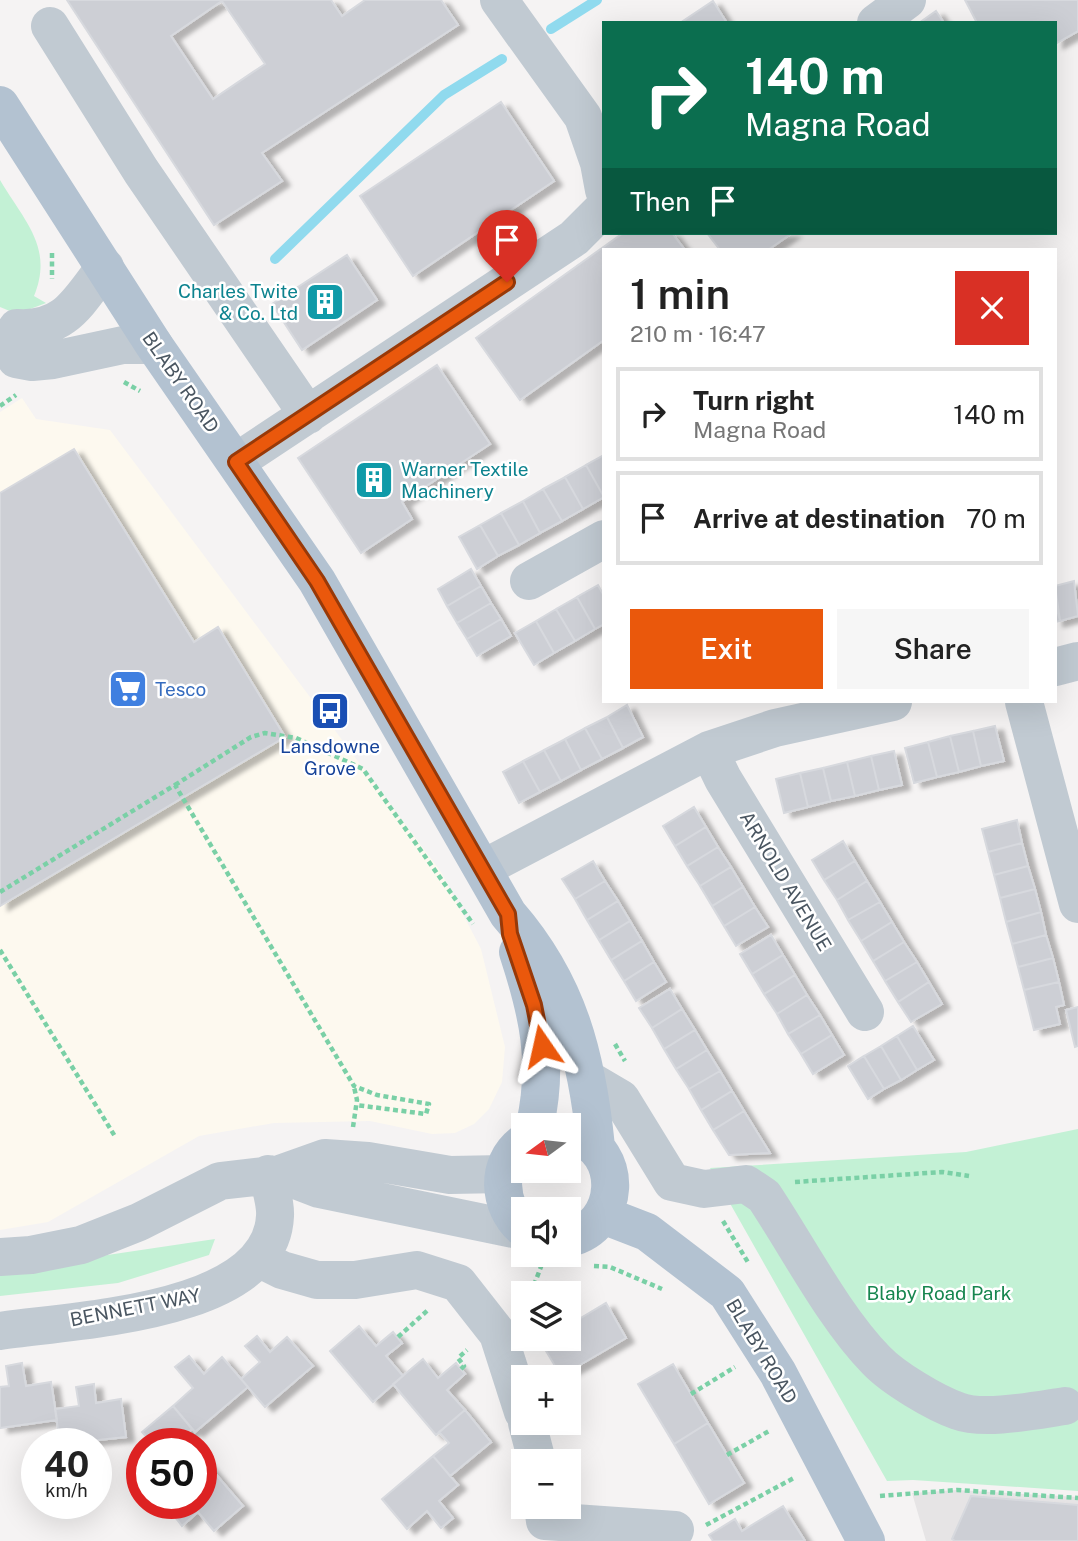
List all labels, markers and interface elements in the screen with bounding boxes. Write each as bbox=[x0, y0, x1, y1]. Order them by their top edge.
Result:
text: 140 m bbox=[745, 47, 885, 105]
icon: right bbox=[630, 49, 721, 140]
text: Magna Road bbox=[745, 106, 931, 143]
icon: arrive bbox=[704, 182, 742, 220]
text: Then bbox=[630, 186, 690, 217]
pin bbox=[477, 210, 537, 282]
icon: arrive bbox=[488, 221, 526, 259]
text: 1 min bbox=[630, 269, 730, 318]
button: close bbox=[955, 271, 1029, 345]
place label: Charles Twite & Co. Ltd bbox=[178, 280, 298, 324]
building icon: Charles Twite & Co. Ltd bbox=[304, 281, 346, 323]
text: 210 m · 16:47 bbox=[630, 320, 766, 347]
street label: BLABY ROAD bbox=[138, 327, 224, 437]
text: Turn right bbox=[693, 385, 815, 416]
icon: right bbox=[634, 395, 672, 433]
text: 140 m bbox=[953, 399, 1025, 430]
text: Magna Road bbox=[693, 416, 826, 443]
place label: Warner Textile Machinery bbox=[401, 458, 529, 502]
building icon: Warner Textile Machinery bbox=[353, 459, 395, 501]
icon: arrive bbox=[634, 499, 672, 537]
text: Arrive at destination bbox=[693, 503, 945, 534]
text: 70 m bbox=[966, 503, 1026, 534]
button: Exit bbox=[630, 609, 823, 689]
button: Share bbox=[837, 609, 1029, 689]
supermarket icon: Tesco bbox=[107, 668, 149, 710]
place label: Tesco bbox=[155, 678, 206, 700]
bus stop icon: Lansdowne Grove bbox=[309, 690, 351, 732]
place label: Lansdowne Grove bbox=[280, 735, 380, 779]
street label: ARNOLD AVENUE bbox=[736, 807, 836, 955]
position arrow bbox=[505, 1009, 579, 1083]
north arrow bbox=[511, 1113, 581, 1183]
map controls bbox=[511, 1113, 581, 1519]
button: sound bbox=[511, 1197, 581, 1267]
button: layers bbox=[511, 1281, 581, 1351]
park label: Blaby Road Park bbox=[867, 1282, 1012, 1304]
street label: BENNETT WAY bbox=[68, 1283, 203, 1330]
street label: BLABY ROAD bbox=[722, 1295, 802, 1407]
button: + bbox=[511, 1365, 581, 1435]
speed limit sign: 50 bbox=[126, 1428, 217, 1519]
text: 40 bbox=[44, 1444, 89, 1485]
button: − bbox=[511, 1449, 581, 1519]
text: km/h bbox=[45, 1480, 88, 1501]

